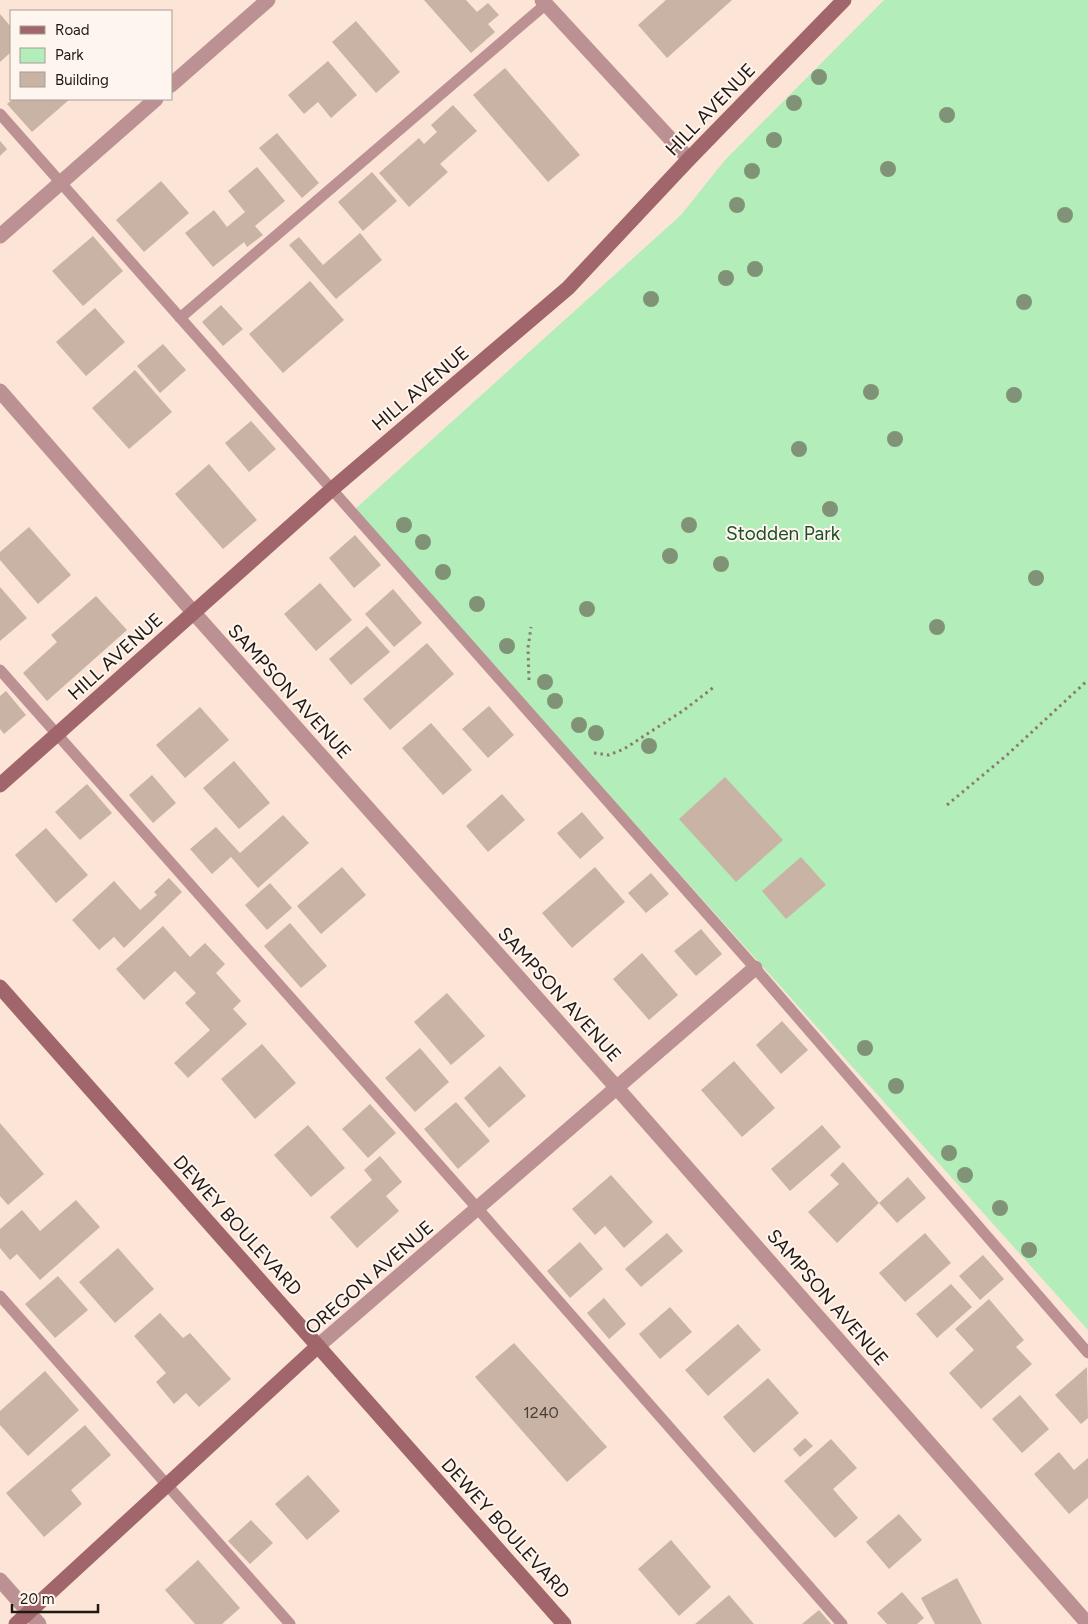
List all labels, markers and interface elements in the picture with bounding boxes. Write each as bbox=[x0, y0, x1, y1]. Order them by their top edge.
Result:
legend bbox=[10, 10, 172, 100]
text: Road bbox=[55, 21, 90, 39]
text: Park bbox=[55, 46, 84, 64]
street label: HILL AVENUE bbox=[661, 58, 760, 160]
text: Building bbox=[55, 71, 109, 89]
street label: HILL AVENUE bbox=[367, 341, 474, 436]
park label: Stodden Park bbox=[726, 522, 841, 545]
street label: HILL AVENUE bbox=[63, 608, 168, 705]
street label: SAMPSON AVENUE bbox=[223, 619, 356, 763]
street label: SAMPSON AVENUE bbox=[493, 922, 626, 1066]
street label: DEWEY BOULEVARD bbox=[168, 1150, 307, 1300]
street label: OREGON AVENUE bbox=[301, 1215, 438, 1339]
street label: SAMPSON AVENUE bbox=[762, 1224, 893, 1370]
house number: 1240 bbox=[523, 1403, 559, 1422]
street label: DEWEY BOULEVARD bbox=[436, 1453, 575, 1603]
scale bar bbox=[12, 1582, 99, 1614]
text: 20 m bbox=[20, 1590, 54, 1608]

